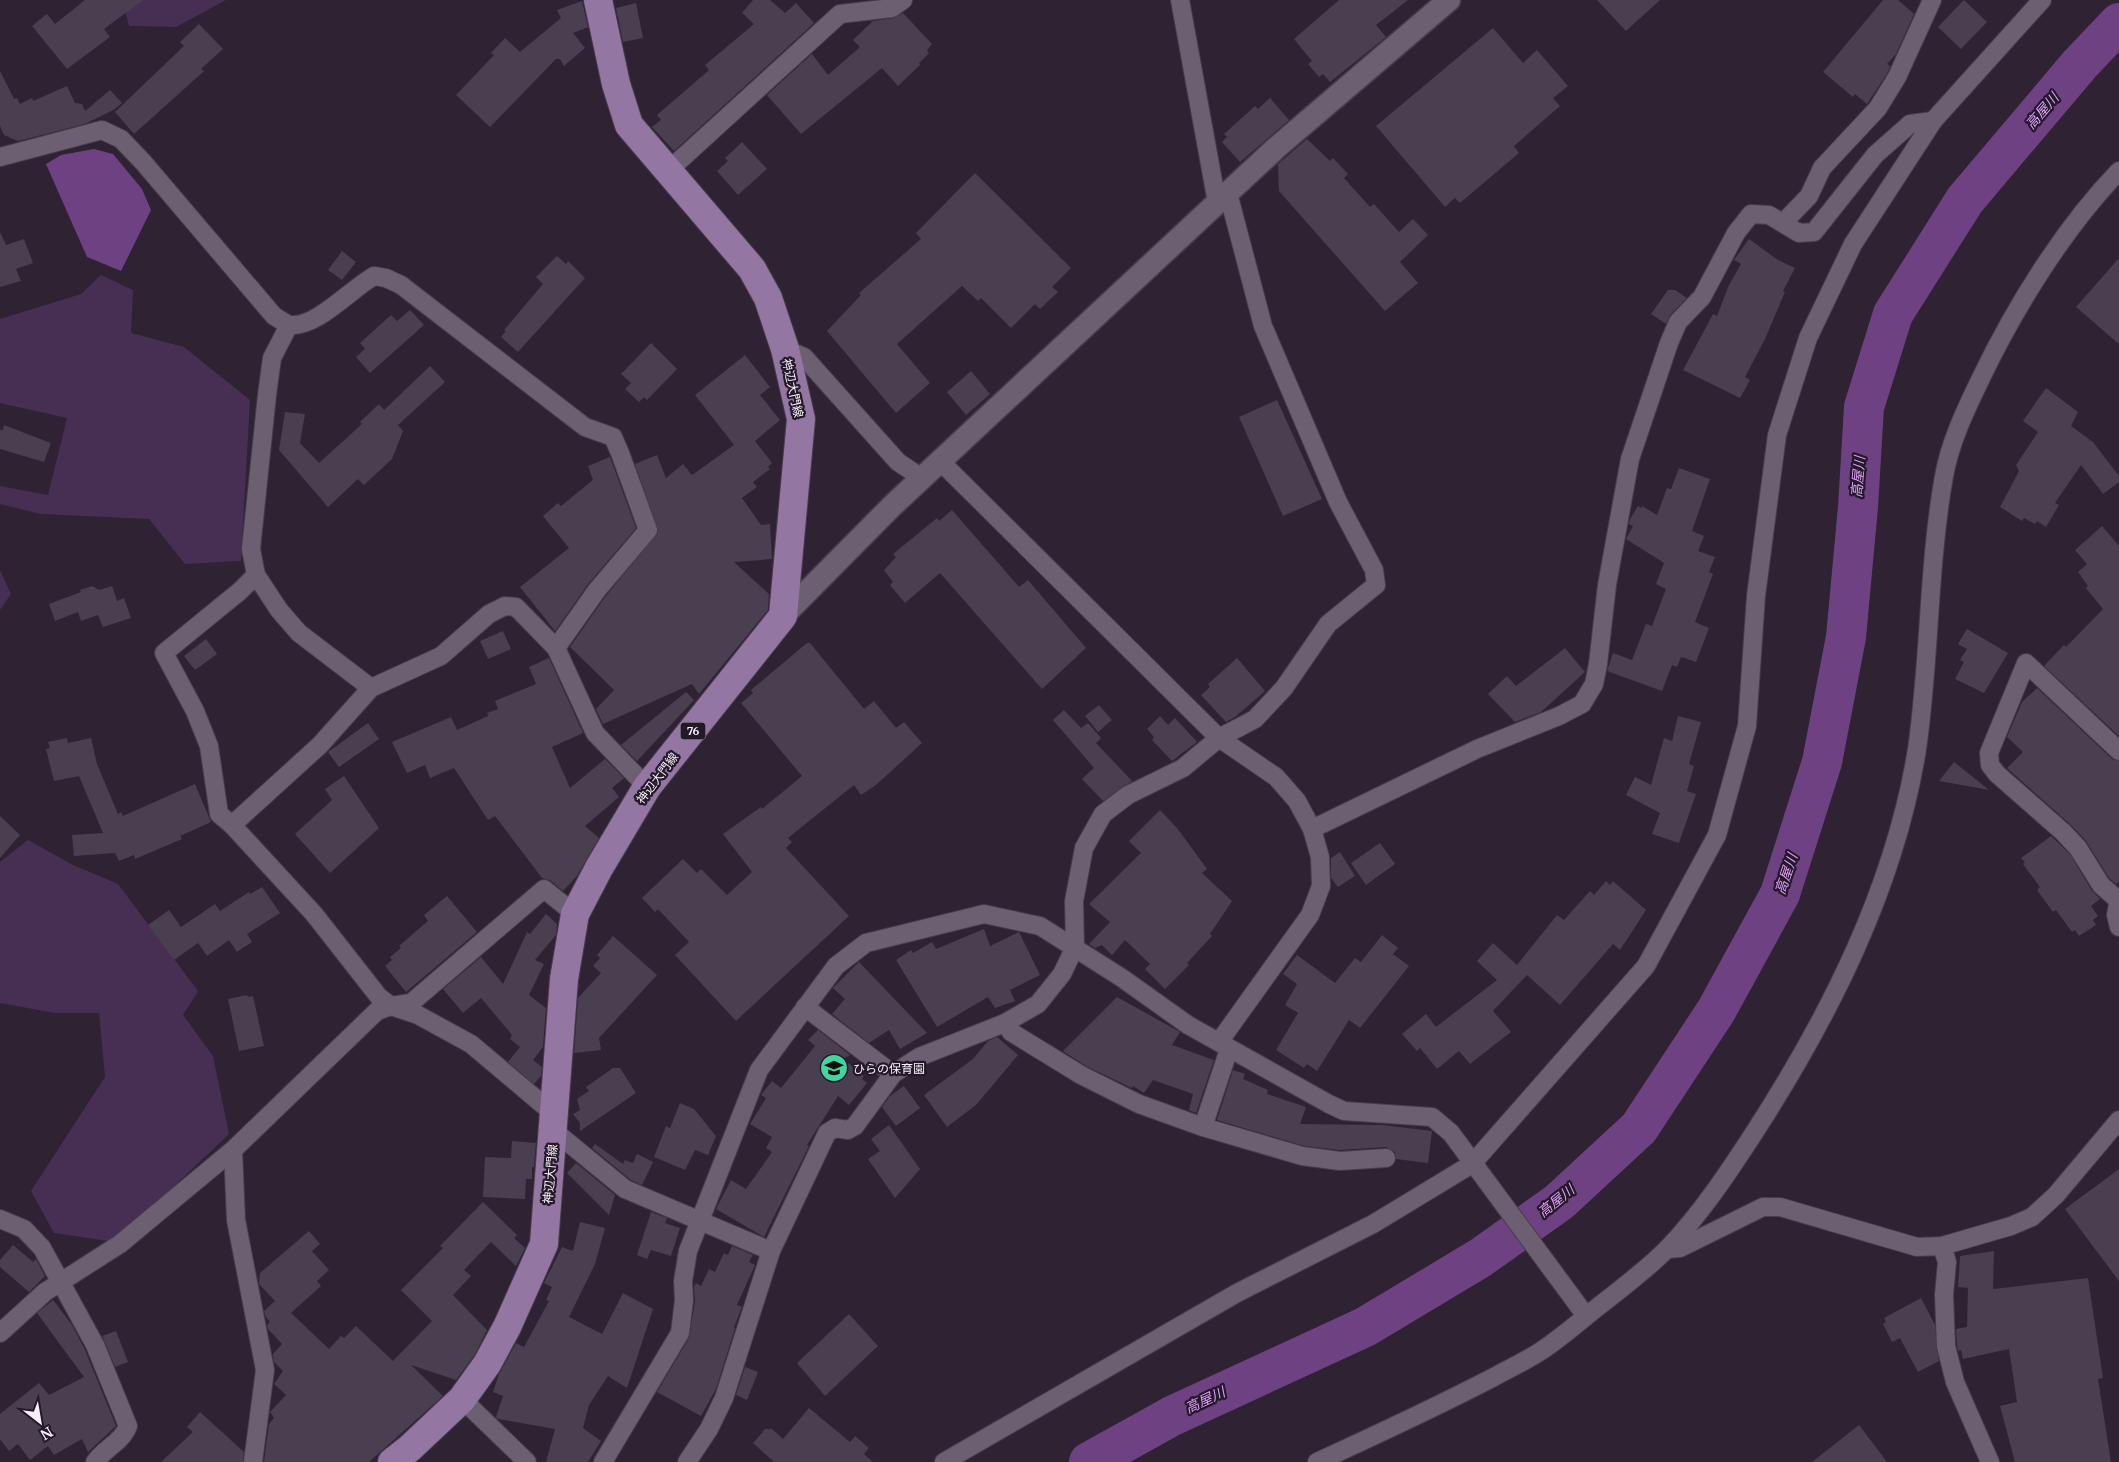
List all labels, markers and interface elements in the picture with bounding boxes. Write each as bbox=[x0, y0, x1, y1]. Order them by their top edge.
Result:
water label: 高屋川 bbox=[2021, 88, 2064, 133]
street label: 神辺大門線 bbox=[779, 357, 807, 419]
water label: 高屋川 bbox=[1847, 453, 1869, 499]
road number: 76 bbox=[680, 722, 706, 739]
street label: 神辺大門線 bbox=[633, 750, 681, 806]
water label: 高屋川 bbox=[1771, 849, 1802, 897]
school or university icon: ひらの保育園 bbox=[819, 1053, 849, 1083]
place label: ひらの保育園 bbox=[853, 1061, 925, 1076]
street label: 神辺大門線 bbox=[540, 1143, 560, 1205]
water label: 高屋川 bbox=[1534, 1180, 1580, 1221]
water label: 高屋川 bbox=[1182, 1382, 1230, 1417]
north arrow bbox=[15, 1397, 65, 1447]
text: N bbox=[37, 1423, 56, 1444]

